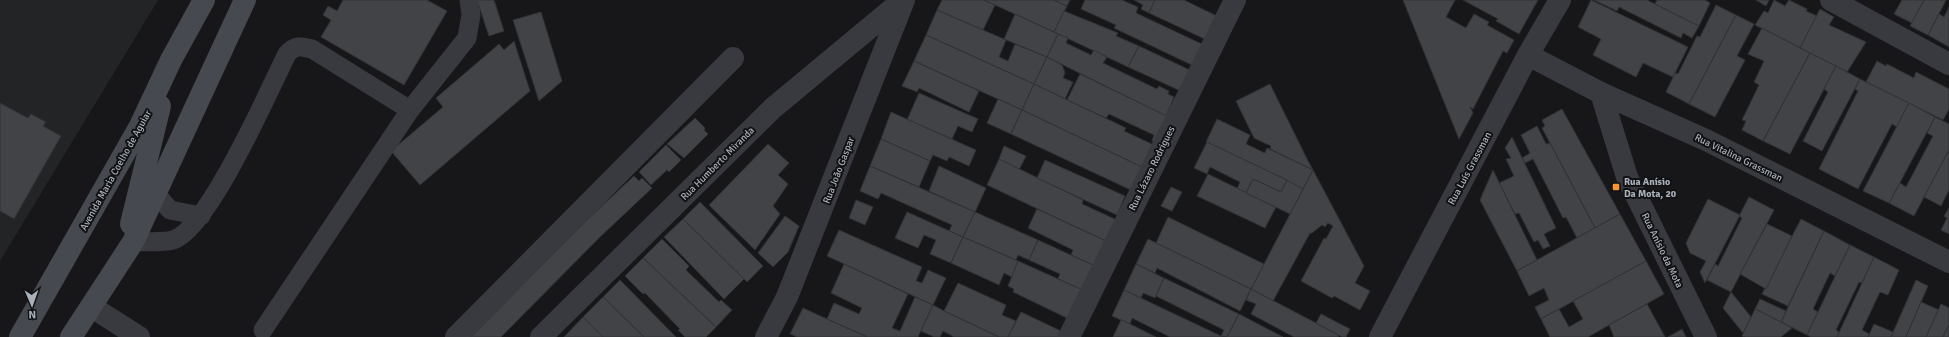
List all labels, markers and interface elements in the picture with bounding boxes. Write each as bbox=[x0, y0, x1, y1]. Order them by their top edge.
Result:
street label: Avenida Maria Coelho de Aguiar bbox=[78, 108, 154, 233]
street label: Rua Humberto Miranda bbox=[678, 124, 757, 203]
street label: Rua Lázaro Rodrigues bbox=[1126, 124, 1178, 212]
street label: Rua Luís Grassman bbox=[1446, 130, 1494, 207]
street label: Rua Vitalina Grassman bbox=[1693, 131, 1784, 184]
street label: Rua João Gaspar bbox=[821, 135, 857, 205]
place label: Rua Anísio Da Mota, 20 bbox=[1624, 176, 1677, 200]
marker: Rua Anísio Da Mota, 20 bbox=[1611, 182, 1621, 192]
street label: Rua Anísio da Mota bbox=[1639, 211, 1685, 290]
north arrow bbox=[12, 285, 52, 325]
text: N bbox=[28, 308, 36, 321]

